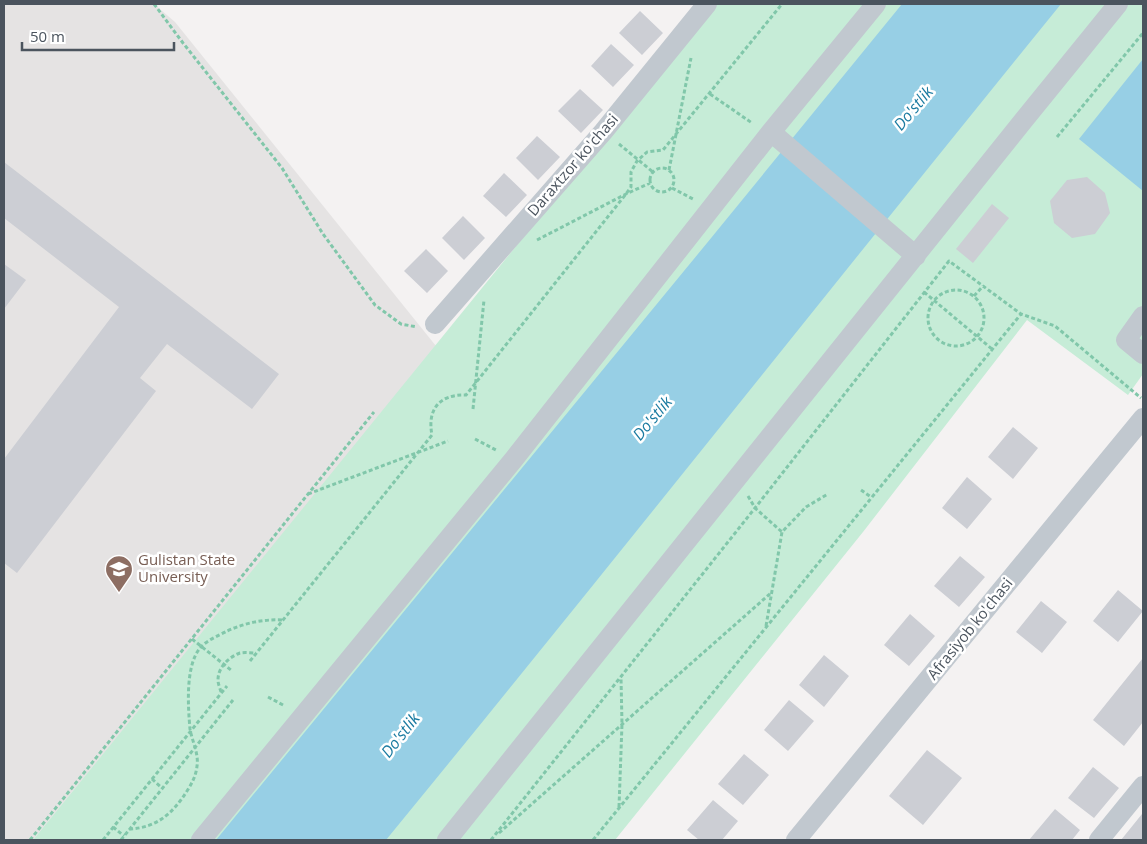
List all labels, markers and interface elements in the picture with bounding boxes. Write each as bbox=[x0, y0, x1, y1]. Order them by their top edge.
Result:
scale bar bbox=[22, 20, 175, 52]
text: 50 m bbox=[30, 26, 65, 46]
water label: Do'stlik bbox=[888, 80, 939, 135]
street label: Daraxtzor ko'chasi bbox=[522, 109, 622, 220]
water label: Do'stlik bbox=[627, 390, 678, 445]
place label: Gulistan State University bbox=[138, 549, 235, 586]
school or university icon: Gulistan State University bbox=[104, 554, 134, 593]
street label: Afrasiyob ko'chasi bbox=[922, 573, 1016, 683]
water label: Do'stlik bbox=[376, 707, 425, 762]

